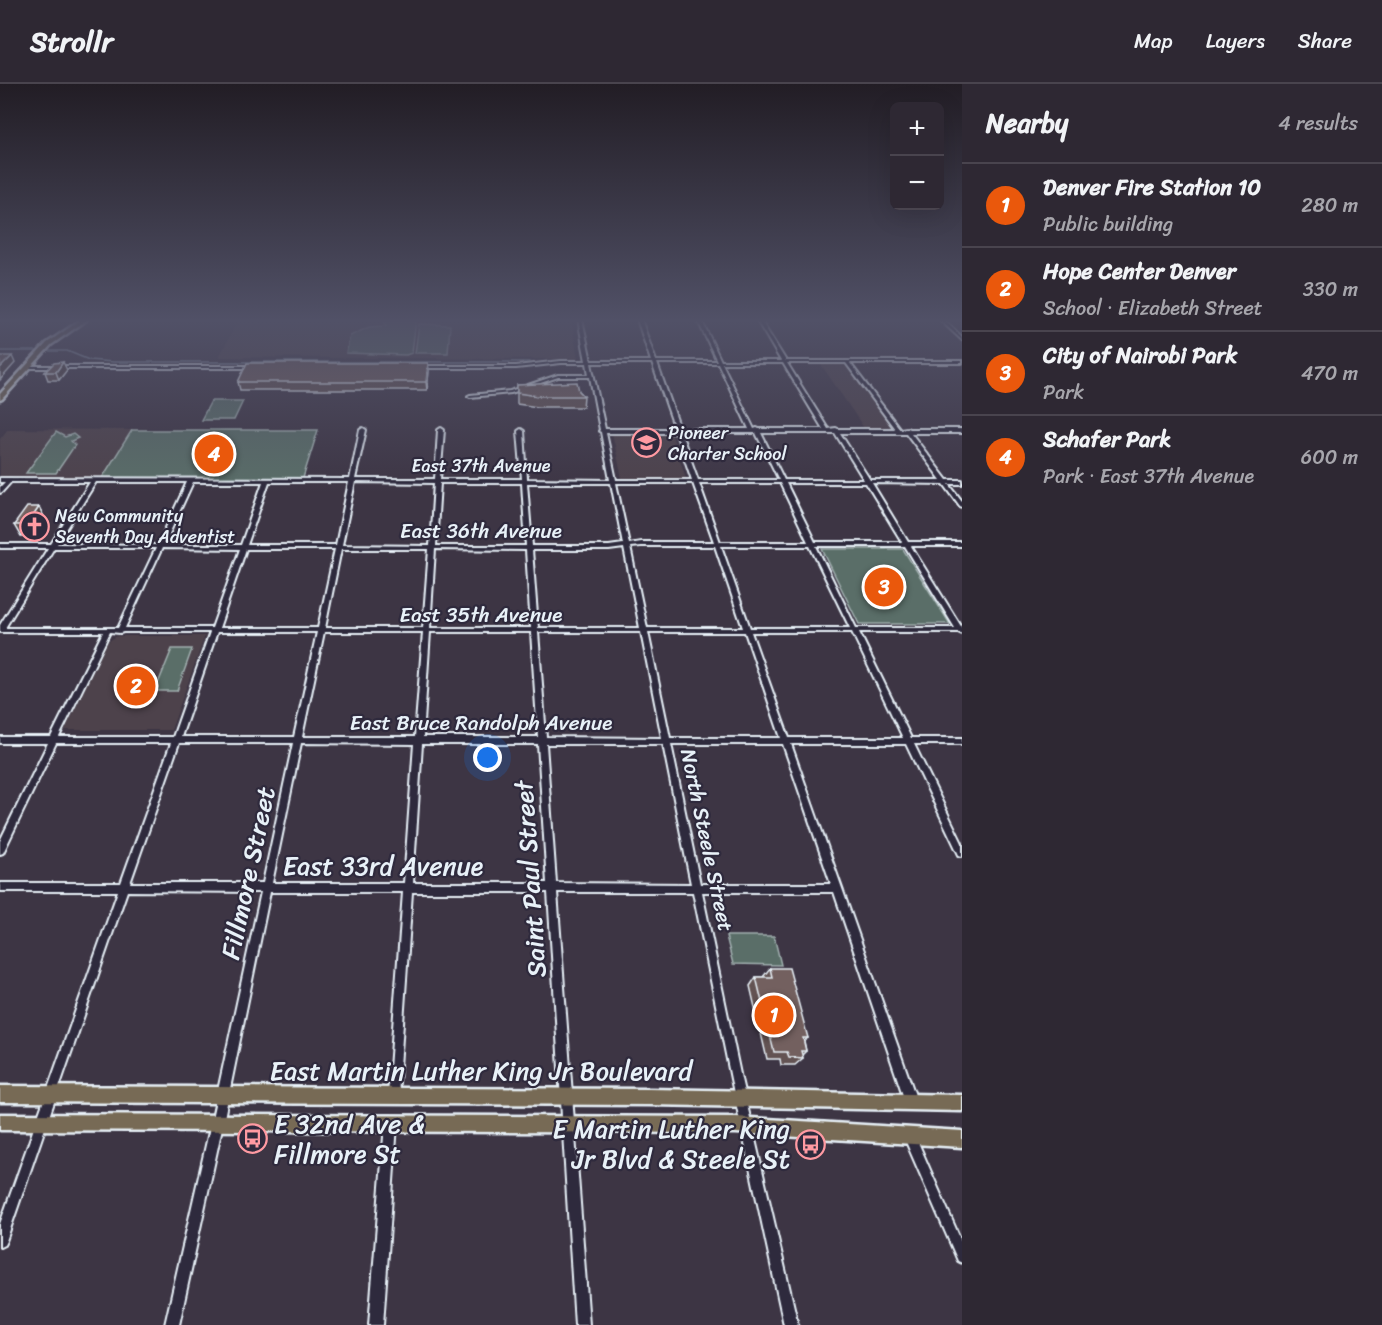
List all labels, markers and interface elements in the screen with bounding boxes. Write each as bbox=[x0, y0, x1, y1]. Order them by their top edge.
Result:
text: Strollr bbox=[30, 17, 113, 66]
text: Map bbox=[1134, 22, 1173, 60]
text: Layers bbox=[1206, 22, 1265, 60]
text: Share bbox=[1298, 22, 1352, 60]
text: Nearby bbox=[986, 100, 1068, 146]
map controls bbox=[890, 102, 944, 210]
button: + bbox=[890, 102, 944, 156]
text: 4 results bbox=[1278, 106, 1358, 141]
button: − bbox=[890, 156, 944, 210]
text: Denver Fire Station 10 bbox=[1043, 168, 1261, 207]
text: 1 bbox=[1001, 188, 1010, 223]
text: 280 m bbox=[1301, 188, 1358, 223]
text: Public building bbox=[1043, 207, 1173, 242]
text: Hope Center Denver bbox=[1043, 252, 1236, 291]
text: 2 bbox=[1000, 272, 1011, 307]
text: 330 m bbox=[1303, 272, 1358, 307]
text: School · Elizabeth Street bbox=[1043, 291, 1263, 326]
text: City of Nairobi Park bbox=[1043, 336, 1237, 375]
text: 3 bbox=[1000, 356, 1011, 391]
text: 470 m bbox=[1301, 356, 1358, 391]
text: Park bbox=[1043, 375, 1084, 410]
place label: Pioneer Charter School bbox=[668, 417, 787, 470]
text: Schafer Park bbox=[1043, 420, 1171, 459]
school or university icon: Pioneer Charter School bbox=[631, 427, 663, 459]
pin: 4 bbox=[194, 432, 234, 476]
text: 4 bbox=[999, 440, 1012, 475]
text: 600 m bbox=[1301, 440, 1358, 475]
street label: East 37th Avenue bbox=[412, 450, 551, 482]
text: Park · East 37th Avenue bbox=[1043, 459, 1254, 494]
place label: New Community Seventh Day Adventist bbox=[55, 500, 235, 553]
church icon: New Community Seventh Day Adventist bbox=[18, 510, 50, 542]
street label: East 36th Avenue bbox=[400, 512, 562, 550]
pin: 3 bbox=[864, 564, 904, 610]
street label: East 35th Avenue bbox=[400, 596, 562, 634]
pin: 2 bbox=[116, 664, 156, 708]
street label: East Bruce Randolph Avenue bbox=[350, 704, 612, 742]
your location bbox=[473, 743, 502, 772]
street label: North Steele Street bbox=[669, 745, 745, 935]
street label: Saint Paul Street bbox=[500, 777, 560, 979]
street label: Fillmore Street bbox=[207, 782, 289, 964]
street label: East 33rd Avenue bbox=[283, 843, 484, 889]
pin: 1 bbox=[754, 992, 794, 1038]
street label: East Martin Luther King Jr Boulevard bbox=[270, 1048, 695, 1094]
place label: E 32nd Ave & Fillmore St bbox=[274, 1101, 425, 1177]
place label: E Martin Luther King Jr Blvd & Steele St bbox=[553, 1106, 790, 1182]
bus stop icon: E 32nd Ave & Fillmore St bbox=[237, 1123, 269, 1155]
bus stop icon: E Martin Luther King Jr Blvd & Steele St bbox=[795, 1128, 827, 1160]

